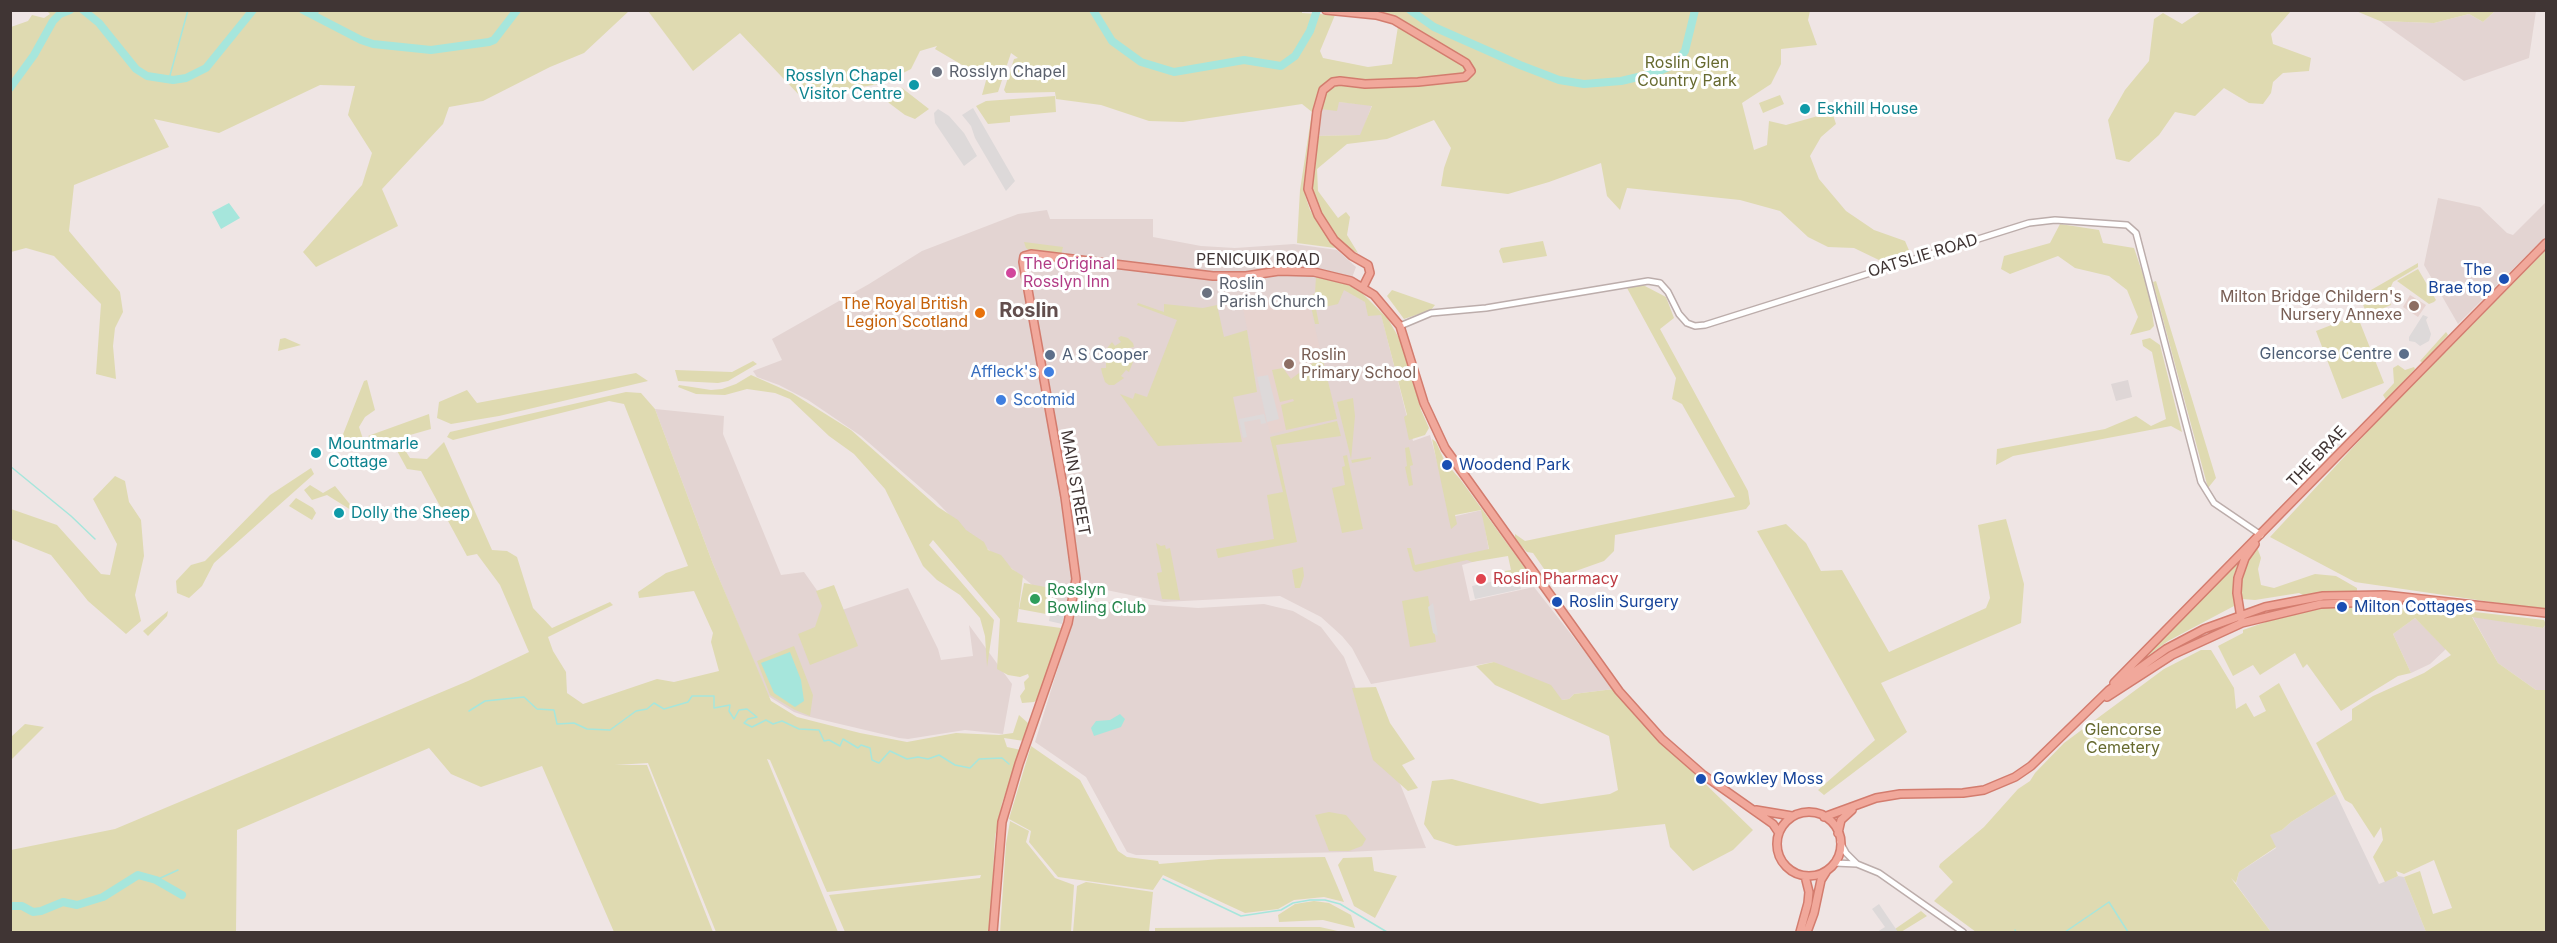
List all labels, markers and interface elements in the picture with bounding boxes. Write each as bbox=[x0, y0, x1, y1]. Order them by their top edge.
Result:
park label: Roslin Glen Country Park bbox=[1637, 53, 1737, 91]
place label: Rosslyn Chapel bbox=[949, 62, 1066, 82]
marker: Rosslyn Chapel bbox=[930, 65, 944, 79]
place label: Rosslyn Chapel Visitor Centre bbox=[785, 66, 902, 104]
marker: Rosslyn Chapel Visitor Centre bbox=[907, 78, 921, 92]
place label: Eskhill House bbox=[1817, 99, 1918, 119]
marker: Eskhill House bbox=[1798, 102, 1812, 116]
street label: OATSLIE ROAD bbox=[1866, 230, 1980, 282]
street label: PENICUIK ROAD bbox=[1196, 250, 1320, 270]
place label: The Original Rosslyn Inn bbox=[1023, 254, 1115, 292]
place label: The Brae top bbox=[2428, 260, 2492, 298]
marker: The Original Rosslyn Inn bbox=[1004, 266, 1018, 280]
marker: The Brae top bbox=[2497, 272, 2511, 286]
place label: Roslin Parish Church bbox=[1219, 274, 1326, 312]
marker: Roslin Parish Church bbox=[1200, 286, 1214, 300]
place label: Milton Bridge Childern's Nursery Annexe bbox=[2220, 287, 2402, 325]
place label: The Royal British Legion Scotland bbox=[841, 294, 968, 332]
district label: Roslin bbox=[999, 299, 1059, 323]
marker: Milton Bridge Childern's Nursery Annexe bbox=[2407, 299, 2421, 313]
marker: The Royal British Legion Scotland bbox=[973, 306, 987, 320]
place label: Glencorse Centre bbox=[2260, 344, 2392, 364]
place label: A S Cooper bbox=[1062, 345, 1148, 365]
place label: Roslin Primary School bbox=[1301, 345, 1416, 383]
marker: Glencorse Centre bbox=[2397, 347, 2411, 361]
marker: A S Cooper bbox=[1043, 348, 1057, 362]
marker: Roslin Primary School bbox=[1282, 357, 1296, 371]
place label: Affleck's bbox=[970, 362, 1037, 382]
marker: Affleck's bbox=[1042, 365, 1056, 379]
place label: Scotmid bbox=[1013, 390, 1075, 410]
marker: Scotmid bbox=[994, 393, 1008, 407]
street label: THE BRAE bbox=[2283, 422, 2351, 492]
street label: MAIN STREET bbox=[1056, 429, 1094, 537]
place label: Mountmarle Cottage bbox=[328, 434, 419, 472]
marker: Mountmarle Cottage bbox=[309, 446, 323, 460]
place label: Woodend Park bbox=[1459, 455, 1570, 475]
marker: Woodend Park bbox=[1440, 458, 1454, 472]
place label: Dolly the Sheep bbox=[351, 503, 470, 523]
marker: Dolly the Sheep bbox=[332, 506, 346, 520]
place label: Roslin Pharmacy bbox=[1493, 569, 1619, 589]
marker: Roslin Pharmacy bbox=[1474, 572, 1488, 586]
place label: Rosslyn Bowling Club bbox=[1047, 580, 1146, 618]
marker: Rosslyn Bowling Club bbox=[1028, 592, 1042, 606]
place label: Roslin Surgery bbox=[1569, 592, 1679, 612]
marker: Roslin Surgery bbox=[1550, 595, 1564, 609]
place label: Milton Cottages bbox=[2354, 597, 2473, 617]
marker: Milton Cottages bbox=[2335, 600, 2349, 614]
park label: Glencorse Cemetery bbox=[2084, 720, 2162, 758]
place label: Gowkley Moss bbox=[1713, 769, 1823, 789]
marker: Gowkley Moss bbox=[1694, 772, 1708, 786]

